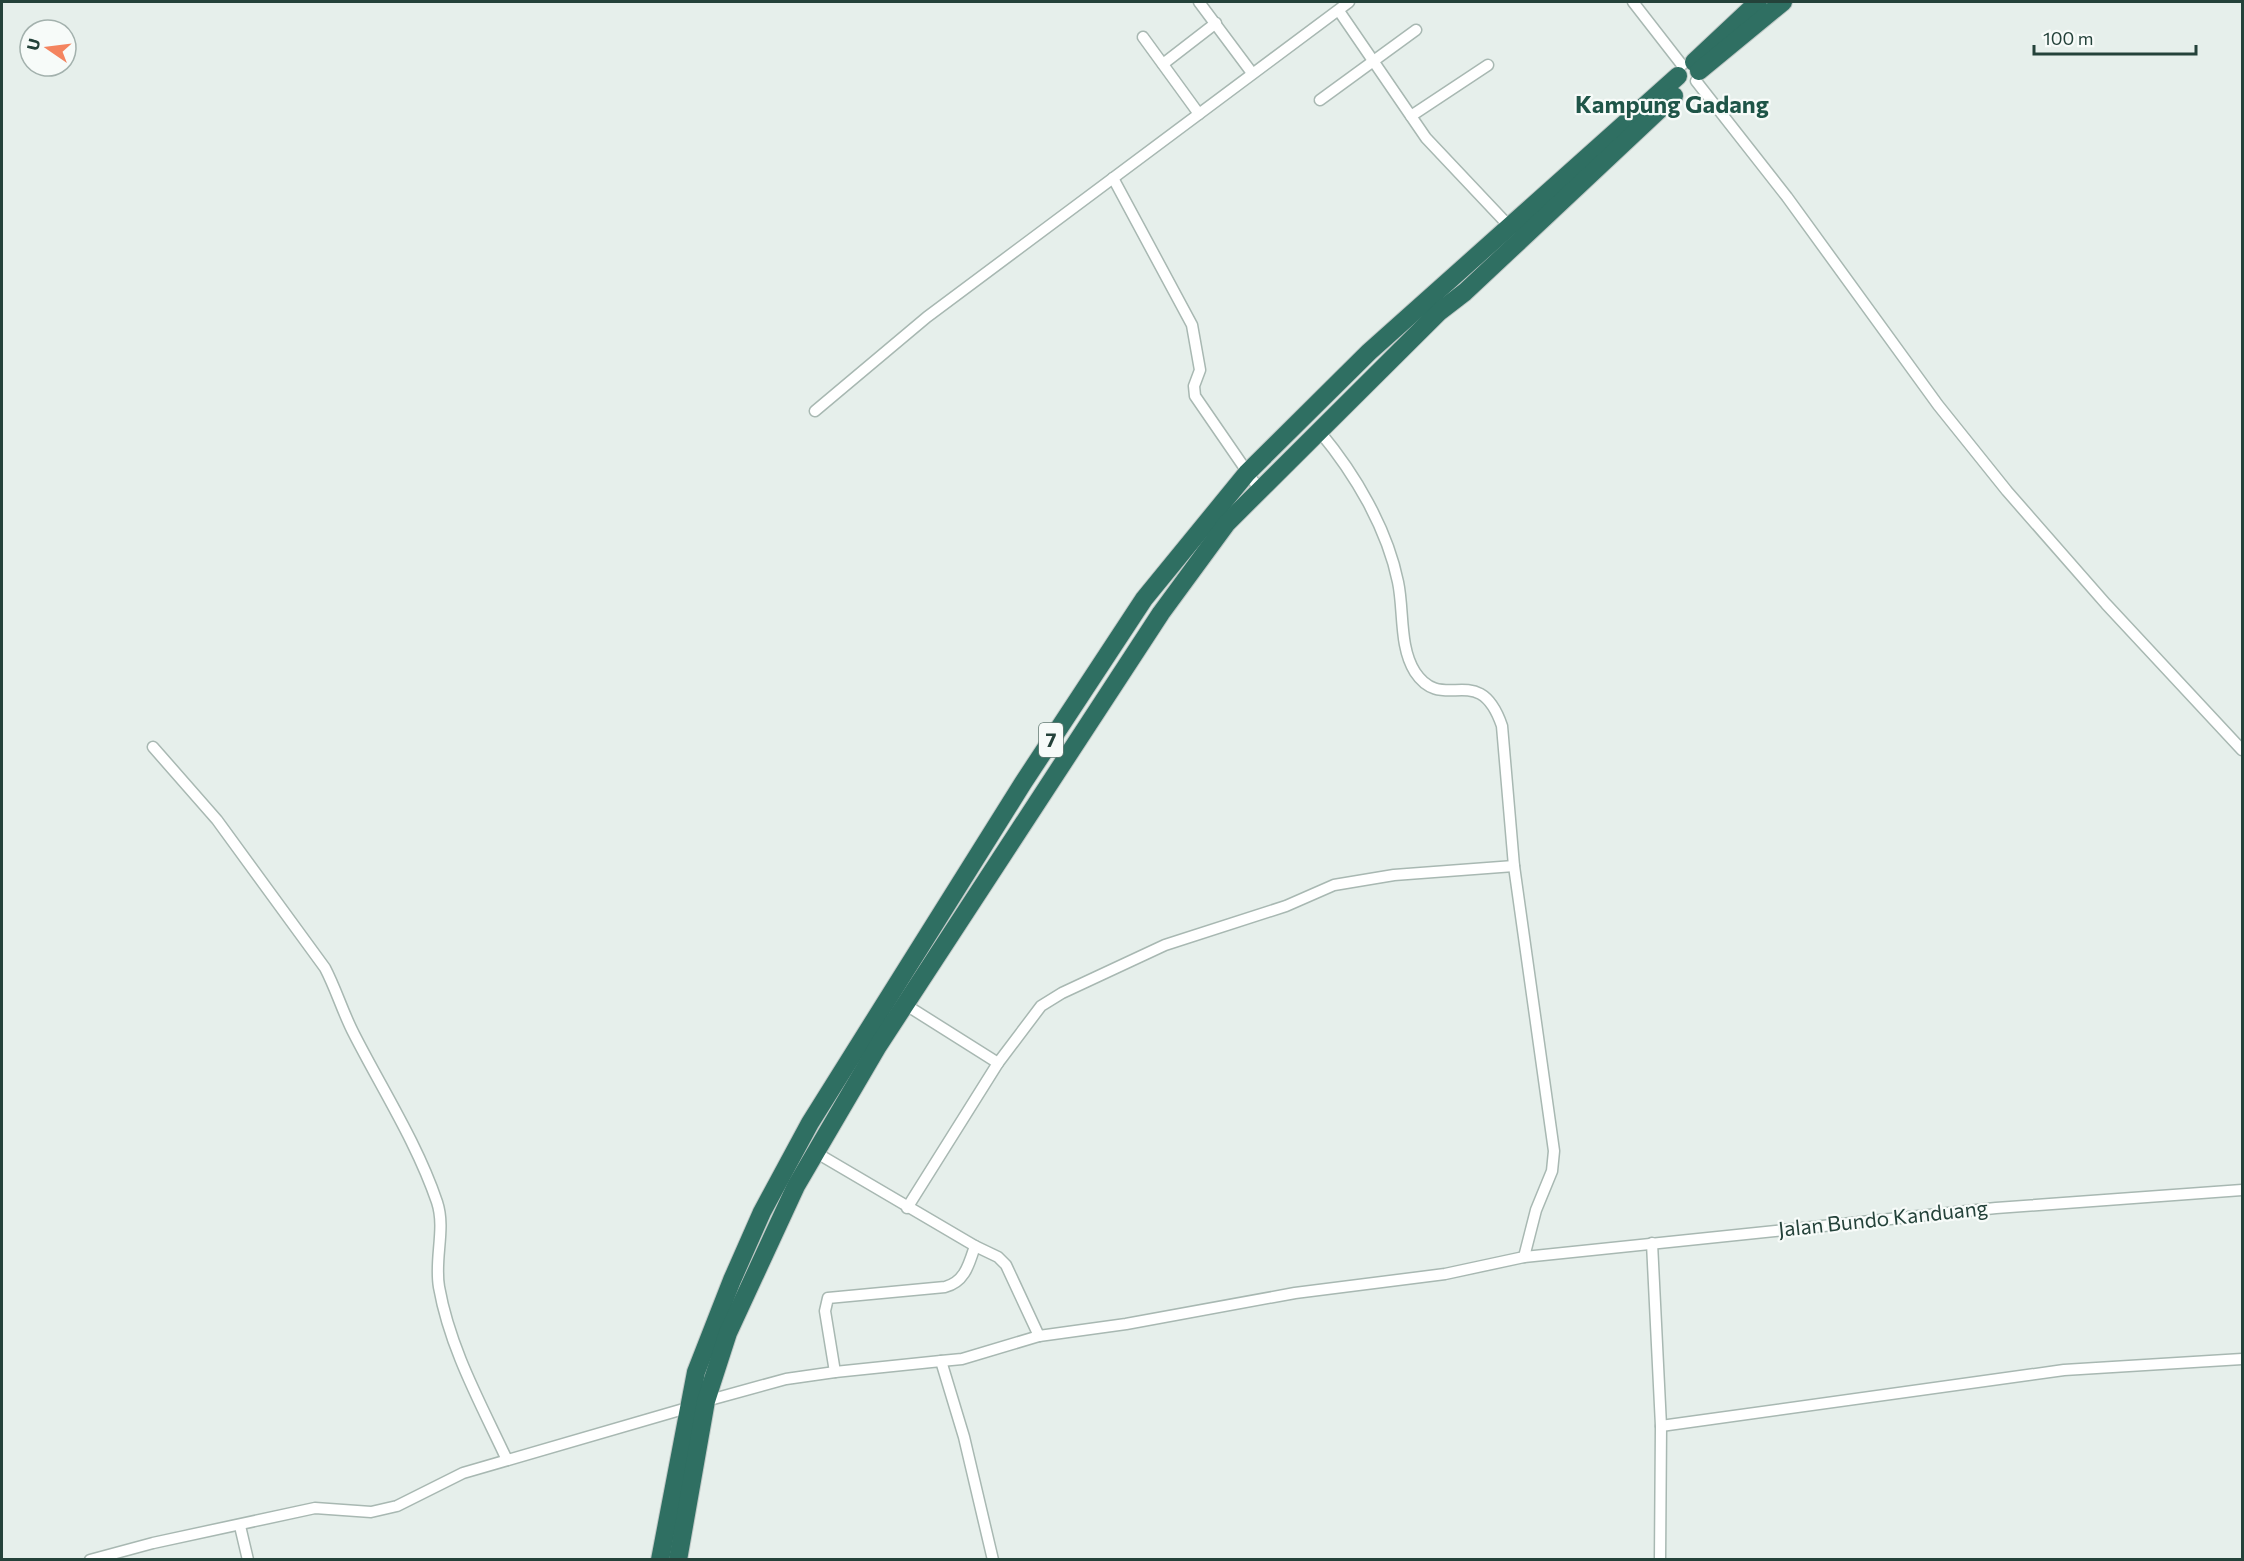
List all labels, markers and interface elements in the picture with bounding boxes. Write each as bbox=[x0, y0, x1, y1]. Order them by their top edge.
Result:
north arrow bbox=[18, 18, 78, 78]
scale bar bbox=[2034, 18, 2196, 56]
text: 100 m bbox=[2043, 27, 2093, 49]
text: U bbox=[22, 36, 44, 52]
district label: Kampung Gadang bbox=[1575, 89, 1769, 118]
road number: 7 bbox=[1039, 723, 1063, 757]
street label: Jalan Bundo Kanduang bbox=[1777, 1194, 1989, 1241]

